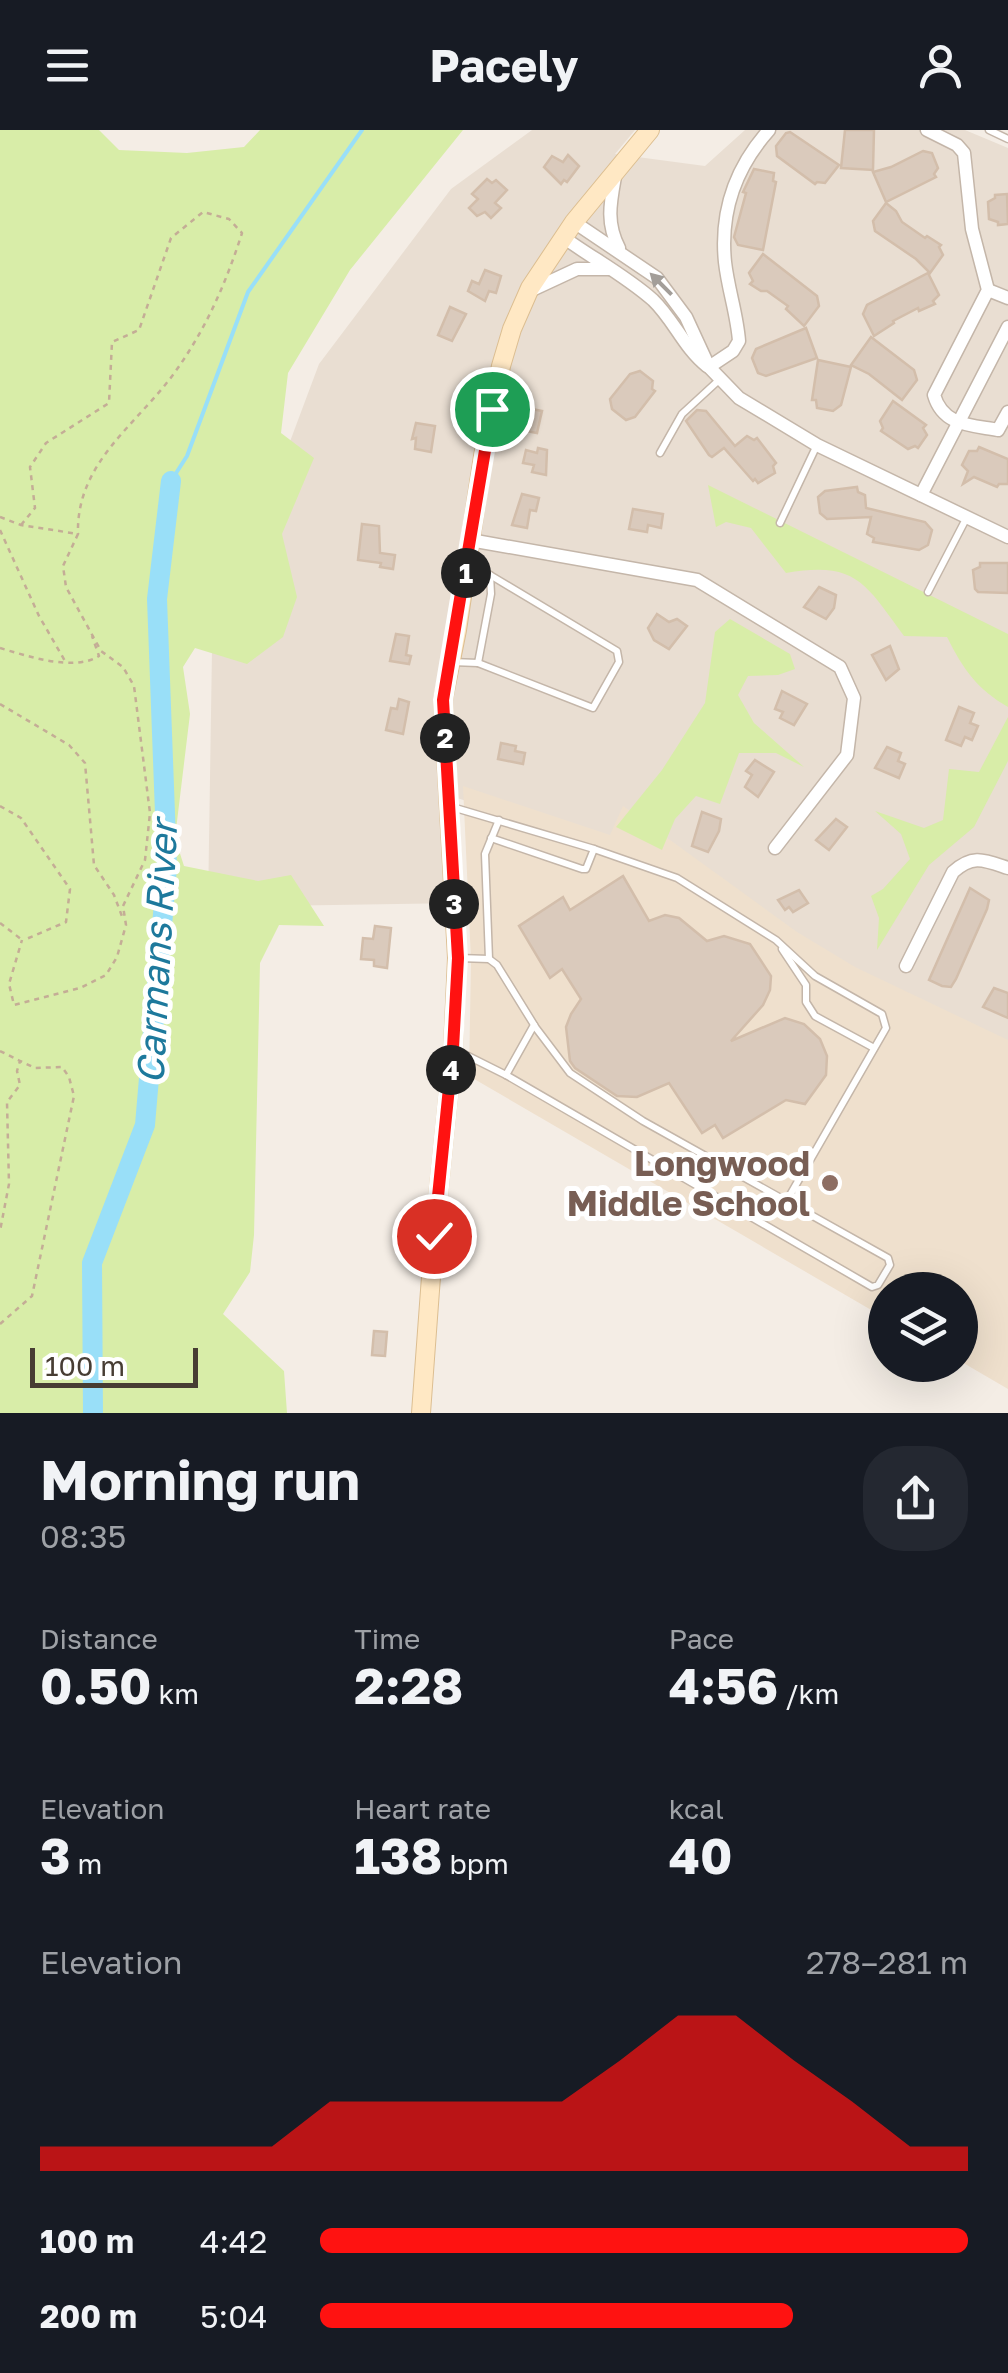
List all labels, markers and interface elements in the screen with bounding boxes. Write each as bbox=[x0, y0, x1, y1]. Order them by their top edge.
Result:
icon: menu bbox=[40, 38, 95, 93]
text: Pacely bbox=[429, 38, 579, 92]
icon: person bbox=[913, 38, 968, 93]
one-way arrow bbox=[650, 272, 673, 296]
pin bbox=[450, 367, 535, 452]
icon: arrive bbox=[465, 382, 520, 437]
pin: 1 bbox=[441, 548, 491, 598]
text: 1 bbox=[459, 556, 473, 589]
pin: 2 bbox=[420, 713, 470, 763]
text: 2 bbox=[436, 721, 454, 754]
water label: Carmans River bbox=[127, 814, 186, 1085]
pin: 3 bbox=[429, 879, 479, 929]
text: 3 bbox=[445, 887, 463, 920]
pin: 4 bbox=[426, 1045, 476, 1095]
text: 4 bbox=[442, 1053, 460, 1086]
place label: Longwood Middle School bbox=[567, 1142, 810, 1224]
marker: Longwood Middle School bbox=[819, 1172, 841, 1194]
pin bbox=[392, 1194, 477, 1279]
icon: check bbox=[407, 1209, 462, 1264]
map controls bbox=[868, 1272, 978, 1382]
button: layers bbox=[868, 1272, 978, 1382]
scale bar bbox=[30, 1343, 198, 1388]
text: 100 m bbox=[45, 1349, 125, 1382]
text: Morning run bbox=[40, 1446, 360, 1512]
button: share bbox=[863, 1446, 968, 1551]
text: 08:35 bbox=[40, 1517, 126, 1555]
text: Distance bbox=[40, 1622, 158, 1655]
text: Time bbox=[354, 1622, 420, 1655]
text: Pace bbox=[669, 1622, 734, 1655]
text: 0.50 bbox=[40, 1655, 152, 1715]
text: 2:28 bbox=[354, 1655, 463, 1715]
text: 4:56 bbox=[669, 1655, 778, 1715]
text: km bbox=[152, 1677, 199, 1710]
text: /km bbox=[778, 1677, 839, 1710]
text: Elevation bbox=[40, 1792, 165, 1825]
text: Heart rate bbox=[354, 1792, 491, 1825]
text: kcal bbox=[669, 1792, 724, 1825]
text: 3 bbox=[40, 1825, 71, 1885]
text: 138 bbox=[354, 1825, 443, 1885]
text: 40 bbox=[669, 1825, 732, 1885]
text: m bbox=[71, 1847, 102, 1880]
text: bpm bbox=[443, 1847, 509, 1880]
text: Elevation bbox=[40, 1943, 182, 1981]
text: 278–281 m bbox=[806, 1943, 968, 1981]
text: 100 m bbox=[40, 2222, 134, 2260]
text: 4:42 bbox=[200, 2222, 267, 2260]
text: 200 m bbox=[40, 2297, 137, 2335]
text: 5:04 bbox=[200, 2297, 268, 2335]

